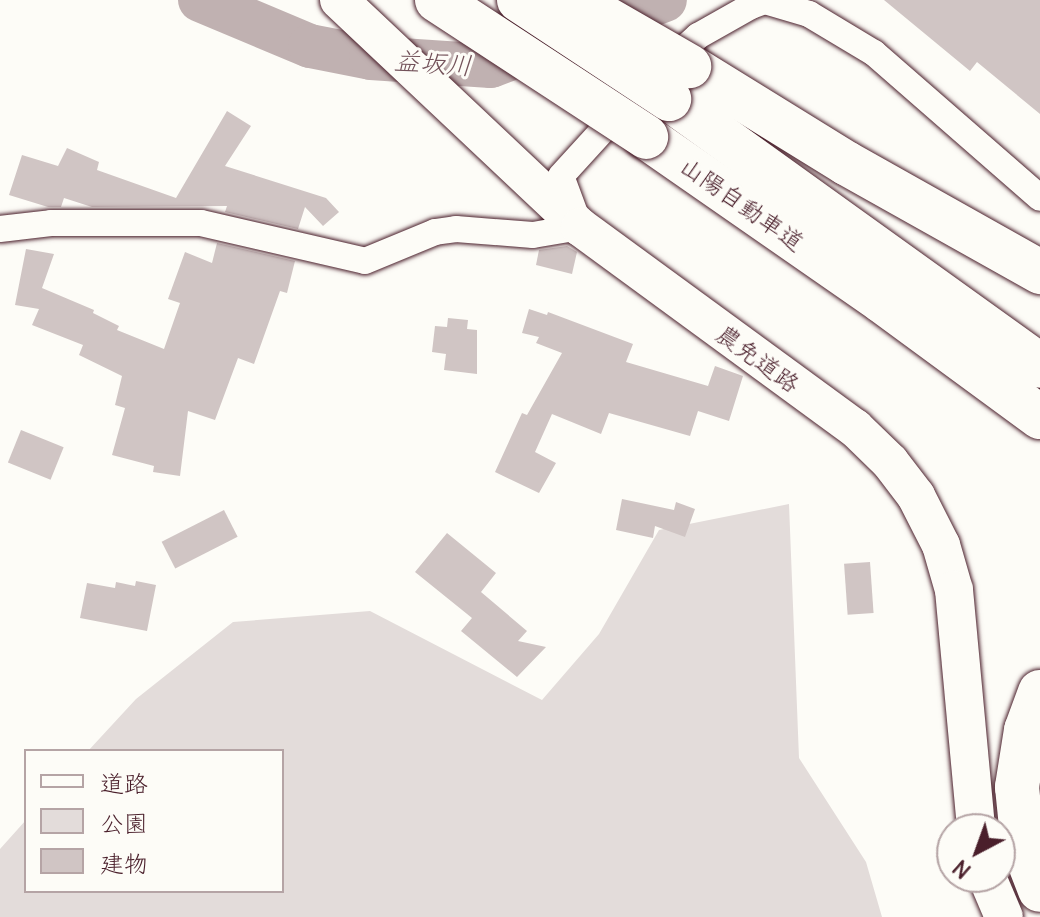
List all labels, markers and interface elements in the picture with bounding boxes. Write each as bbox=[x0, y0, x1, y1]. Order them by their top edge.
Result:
water label: 益坂川 bbox=[393, 45, 473, 81]
street label: 山陽自動車道 bbox=[675, 151, 809, 257]
street label: 農免道路 bbox=[711, 319, 805, 399]
legend bbox=[24, 749, 284, 893]
text: 道路 bbox=[100, 768, 148, 798]
text: 公園 bbox=[100, 808, 148, 838]
north arrow bbox=[936, 813, 1016, 893]
text: 建物 bbox=[100, 848, 148, 878]
text: N bbox=[947, 854, 976, 885]

